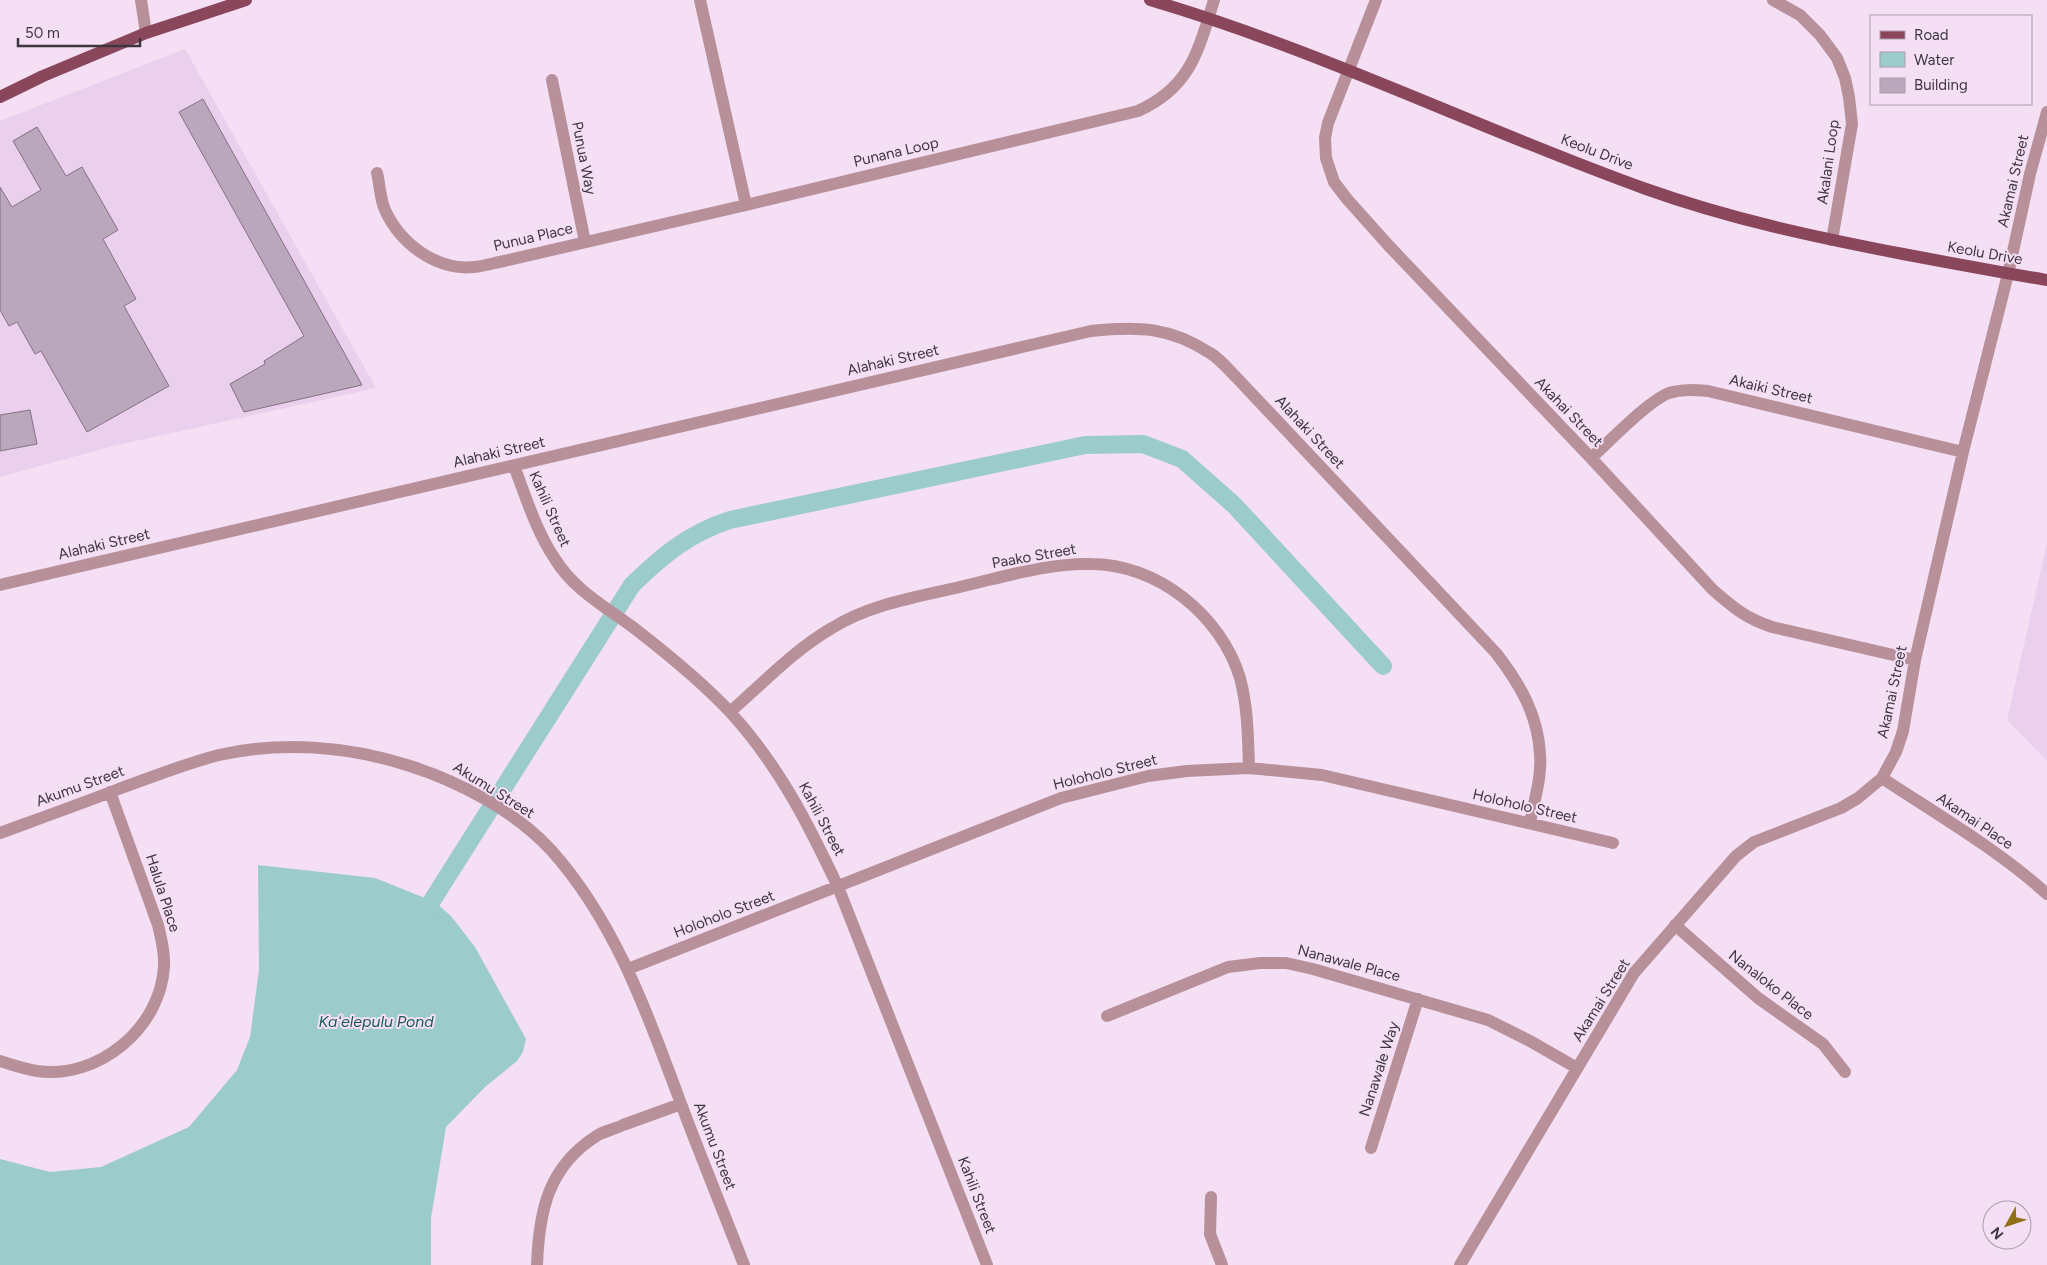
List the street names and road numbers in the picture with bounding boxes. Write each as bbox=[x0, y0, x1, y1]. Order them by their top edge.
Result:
street label: Akalani Loop bbox=[1813, 118, 1843, 206]
street label: Punua Way bbox=[568, 120, 600, 196]
street label: Keolu Drive bbox=[1558, 130, 1636, 174]
street label: Punana Loop bbox=[852, 133, 940, 171]
street label: Akamai Street bbox=[1994, 133, 2032, 229]
street label: Punua Place bbox=[491, 219, 575, 255]
street label: Keolu Drive bbox=[1946, 238, 2024, 268]
street label: Alahaki Street bbox=[845, 341, 941, 379]
street label: Akaiki Street bbox=[1728, 371, 1815, 407]
street label: Akahai Street bbox=[1531, 373, 1607, 451]
street label: Alahaki Street bbox=[1272, 392, 1349, 473]
street label: Alahaki Street bbox=[451, 433, 547, 471]
street label: Kahili Street bbox=[525, 468, 575, 550]
street label: Alahaki Street bbox=[56, 525, 152, 563]
street label: Paako Street bbox=[990, 540, 1078, 572]
street label: Akamai Street bbox=[1873, 644, 1911, 740]
street label: Holoholo Street bbox=[1051, 750, 1159, 794]
street label: Akumu Street bbox=[450, 758, 538, 822]
street label: Akumu Street bbox=[33, 762, 127, 810]
street label: Kahili Street bbox=[795, 779, 849, 859]
street label: Holoholo Street bbox=[1471, 785, 1579, 827]
street label: Akamai Place bbox=[1933, 789, 2017, 853]
street label: Halula Place bbox=[142, 852, 184, 934]
street label: Holoholo Street bbox=[671, 886, 777, 942]
street label: Nanawale Place bbox=[1296, 941, 1402, 985]
street label: Nanaloko Place bbox=[1725, 946, 1817, 1024]
street label: Akamai Street bbox=[1568, 955, 1634, 1045]
street label: Nanawale Way bbox=[1355, 1019, 1403, 1119]
street label: Akumu Street bbox=[690, 1100, 740, 1193]
street label: Kahili Street bbox=[954, 1154, 1000, 1236]

